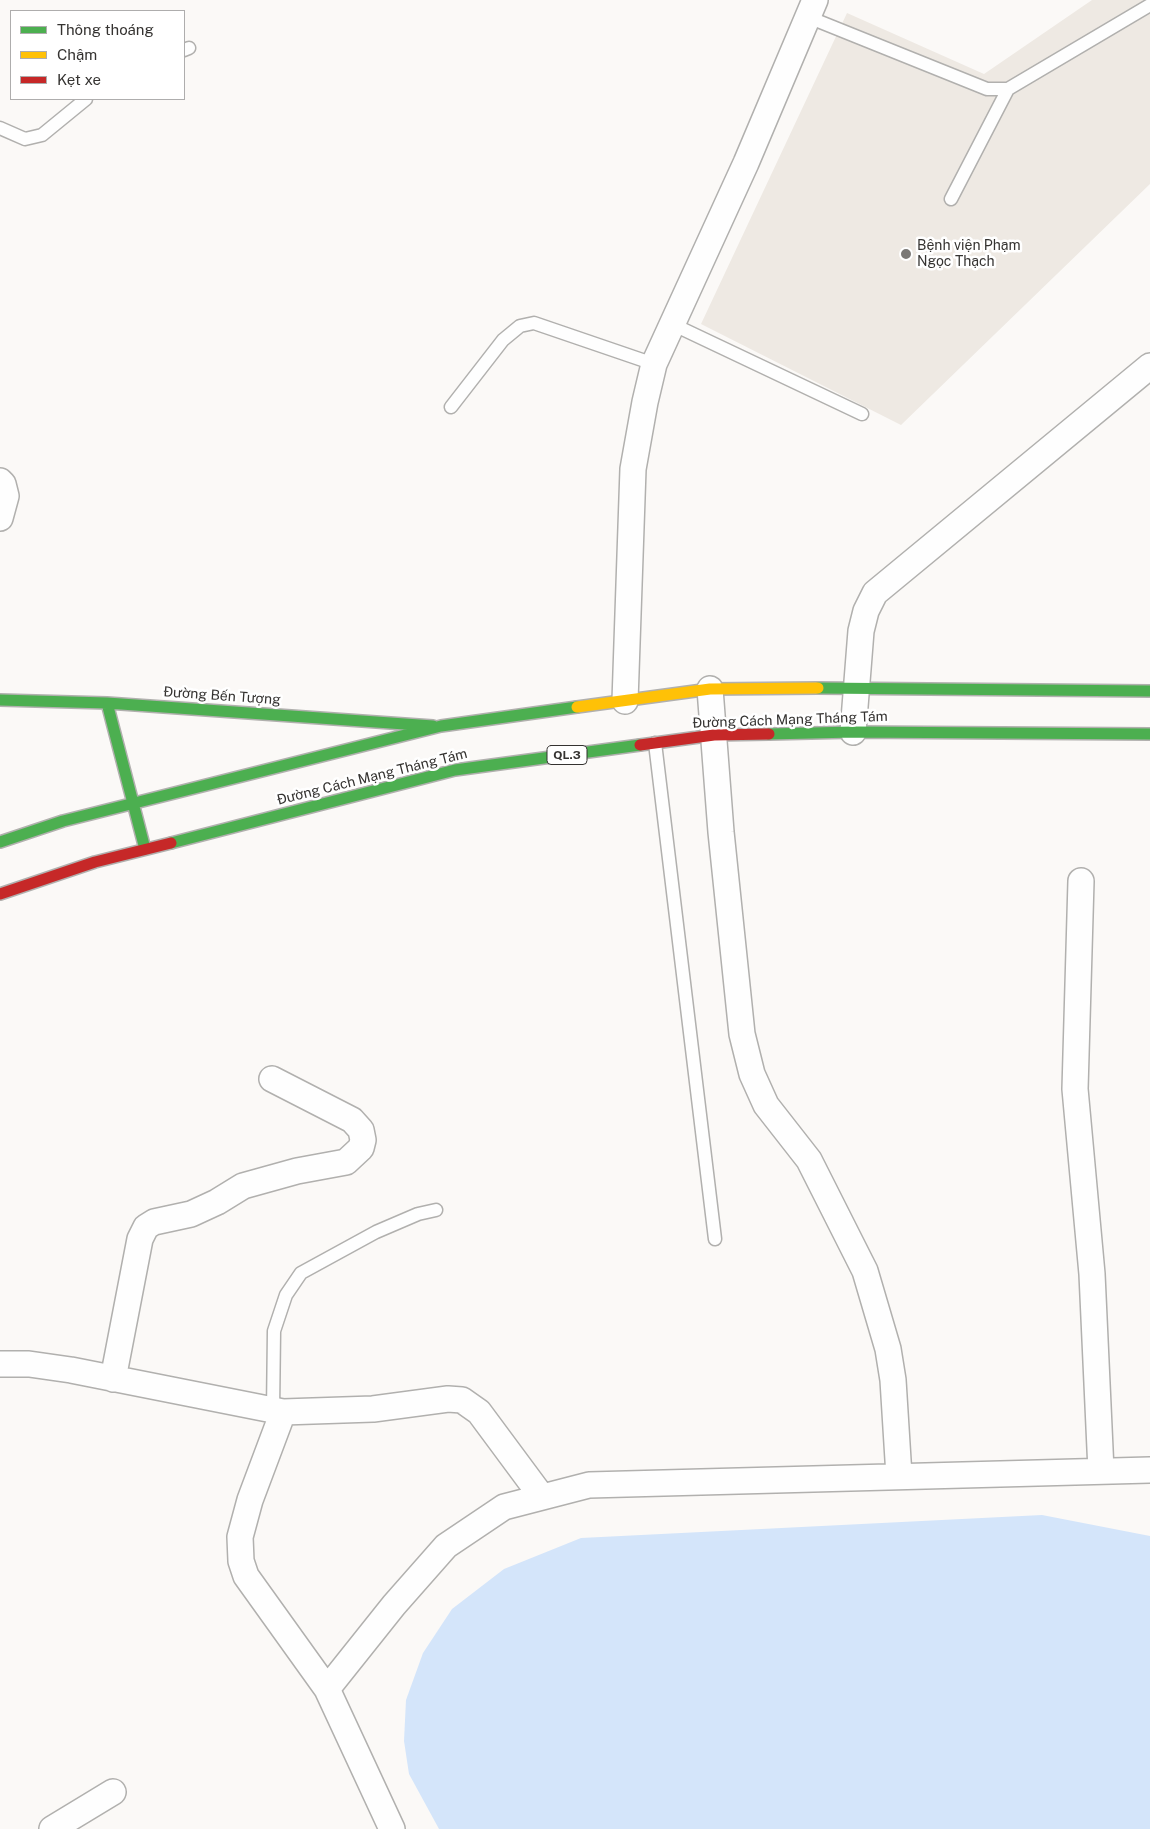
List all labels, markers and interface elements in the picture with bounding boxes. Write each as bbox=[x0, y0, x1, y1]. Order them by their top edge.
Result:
legend bbox=[10, 10, 185, 100]
text: Thông thoáng bbox=[57, 21, 154, 38]
text: Chậm bbox=[57, 46, 97, 63]
text: Kẹt xe bbox=[57, 71, 101, 88]
place label: Bệnh viện Phạm Ngọc Thạch bbox=[917, 238, 1021, 270]
marker: Bệnh viện Phạm Ngọc Thạch bbox=[899, 247, 913, 261]
street label: Đường Bến Tượng bbox=[163, 684, 281, 708]
street label: Đường Cách Mạng Tháng Tám bbox=[692, 708, 888, 732]
street label: Đường Cách Mạng Tháng Tám bbox=[275, 745, 469, 809]
road number: QL.3 bbox=[547, 746, 587, 764]

